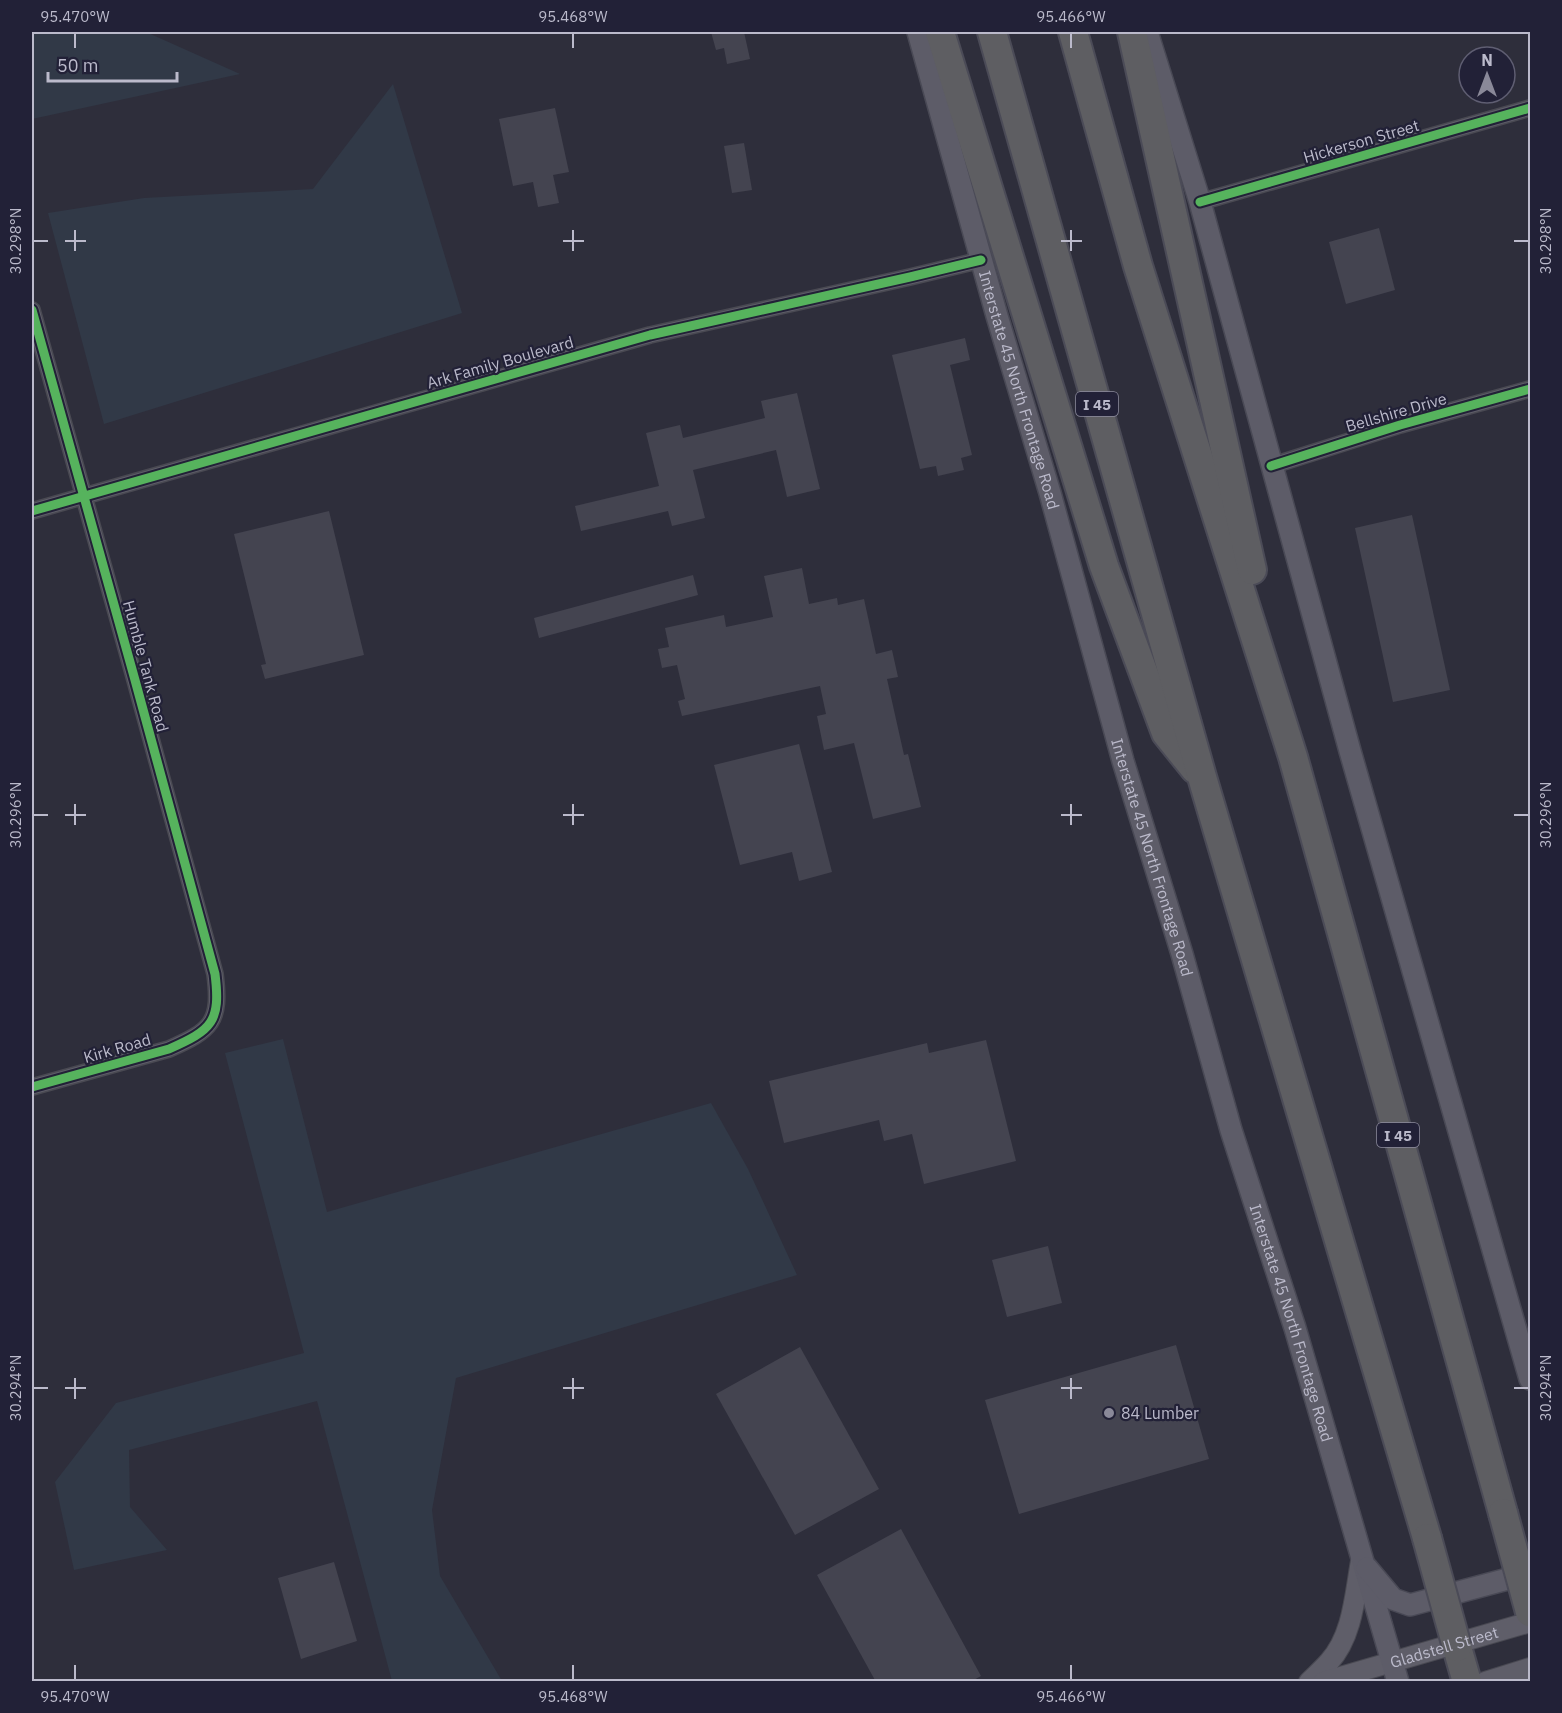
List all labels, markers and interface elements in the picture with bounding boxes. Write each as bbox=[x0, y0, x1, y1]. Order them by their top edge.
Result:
text: 95.470°W bbox=[40, 7, 110, 26]
text: 95.468°W bbox=[538, 7, 608, 26]
text: 95.466°W bbox=[1036, 7, 1106, 26]
scale bar bbox=[48, 45, 177, 83]
north arrow bbox=[1457, 45, 1517, 105]
text: N bbox=[1481, 50, 1493, 70]
text: 50 m bbox=[57, 54, 99, 77]
street label: Hickerson Street bbox=[1301, 115, 1421, 167]
text: 30.298°N bbox=[6, 208, 25, 274]
text: 30.298°N bbox=[1536, 208, 1555, 274]
street label: Interstate 45 North Frontage Road bbox=[975, 268, 1064, 511]
street label: Ark Family Boulevard bbox=[424, 331, 576, 393]
street label: Bellshire Drive bbox=[1343, 388, 1449, 436]
road number: I 45 bbox=[1076, 392, 1118, 416]
street label: Humble Tank Road bbox=[119, 598, 173, 734]
street label: Interstate 45 North Frontage Road bbox=[1107, 736, 1198, 979]
text: 30.296°N bbox=[6, 782, 25, 848]
text: 30.296°N bbox=[1536, 782, 1555, 848]
street label: Kirk Road bbox=[81, 1029, 153, 1067]
road number: I 45 bbox=[1377, 1123, 1419, 1147]
street label: Interstate 45 North Frontage Road bbox=[1246, 1201, 1338, 1444]
text: 30.294°N bbox=[6, 1355, 25, 1421]
text: 30.294°N bbox=[1536, 1355, 1555, 1421]
place label: 84 Lumber bbox=[1121, 1403, 1199, 1423]
marker: 84 Lumber bbox=[1102, 1406, 1116, 1420]
street label: Gladstell Street bbox=[1388, 1622, 1500, 1672]
text: 95.470°W bbox=[40, 1687, 110, 1706]
text: 95.468°W bbox=[538, 1687, 608, 1706]
text: 95.466°W bbox=[1036, 1687, 1106, 1706]

